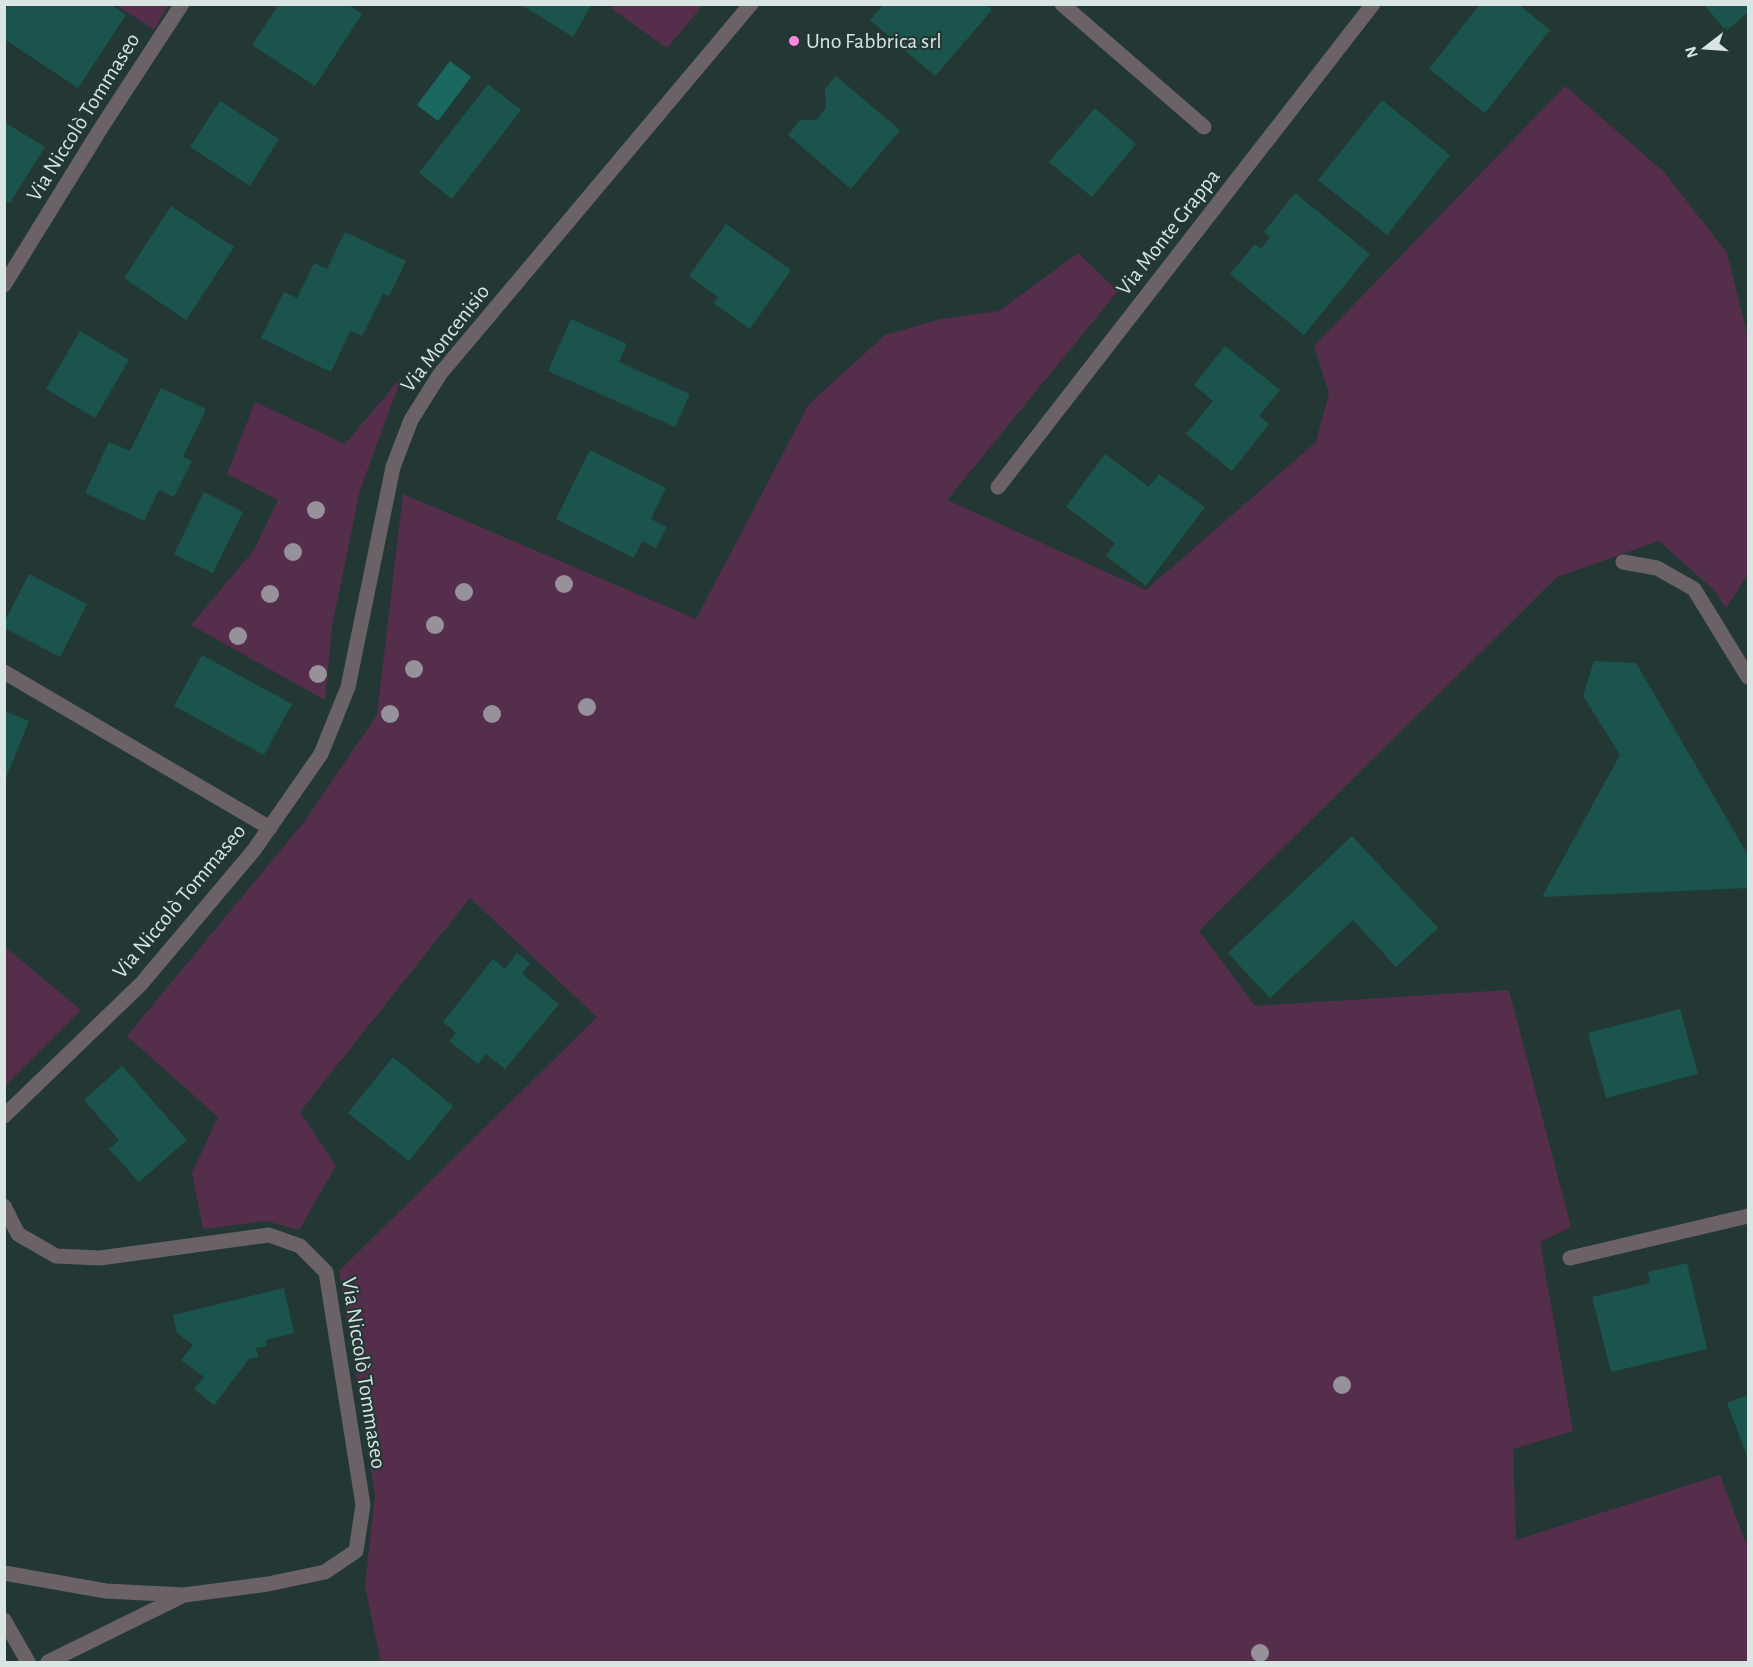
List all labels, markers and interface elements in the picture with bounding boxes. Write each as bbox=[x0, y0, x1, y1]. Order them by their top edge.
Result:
north arrow bbox=[1675, 18, 1735, 78]
street label: Via Niccolò Tommaseo bbox=[22, 29, 144, 205]
place label: Uno Fabbrica srl bbox=[806, 30, 942, 52]
marker: Uno Fabbrica srl bbox=[787, 34, 801, 48]
text: N bbox=[1682, 44, 1701, 60]
street label: Via Monte Grappa bbox=[1112, 165, 1224, 299]
street label: Via Moncenisio bbox=[396, 280, 494, 396]
street label: Via Niccolò Tommaseo bbox=[108, 820, 250, 982]
street label: Via Niccolò Tommaseo bbox=[338, 1276, 390, 1470]

